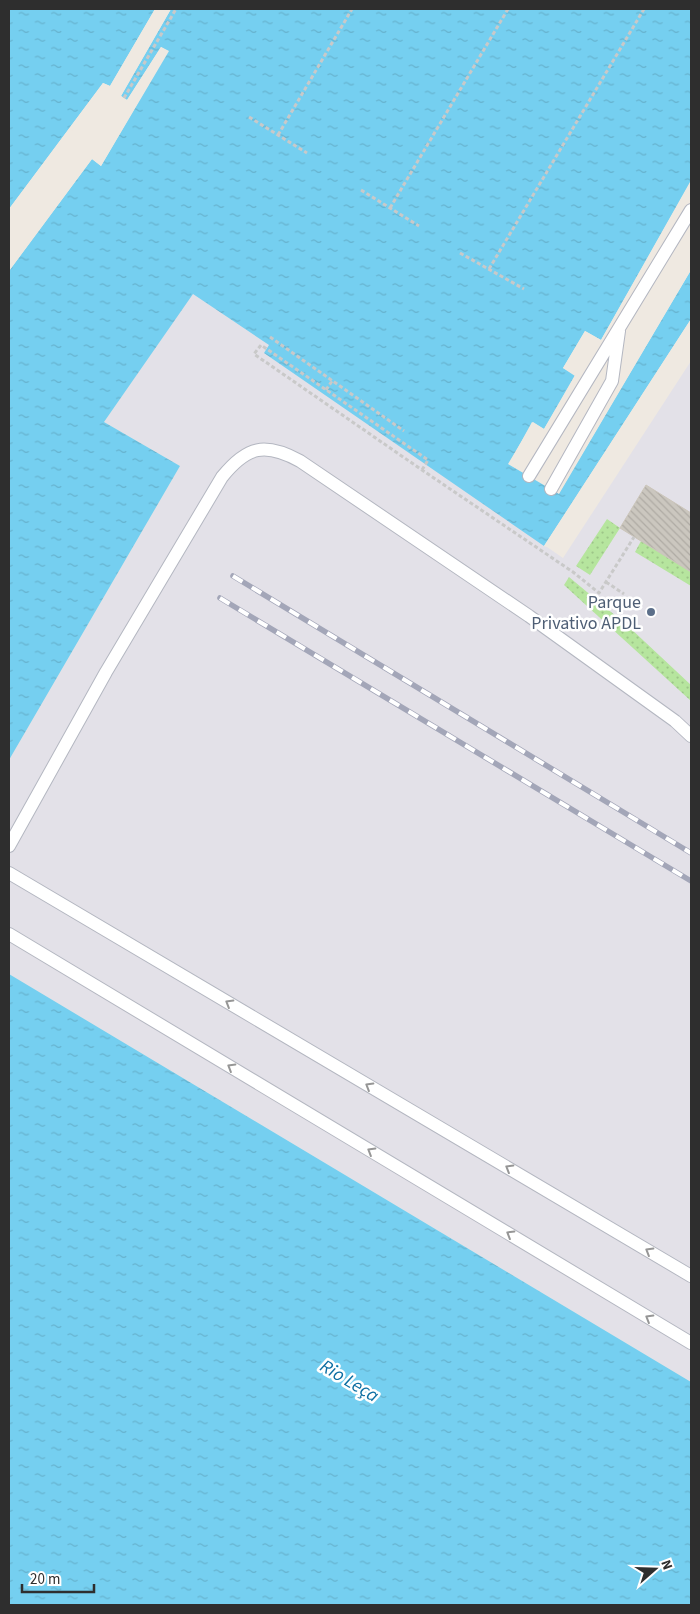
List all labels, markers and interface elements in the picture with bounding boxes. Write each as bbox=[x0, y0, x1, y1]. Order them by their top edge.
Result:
place label: Parque Privativo APDL bbox=[531, 590, 641, 636]
marker: Parque Privativo APDL bbox=[645, 606, 657, 618]
one-way arrow bbox=[226, 1000, 235, 1010]
one-way arrow bbox=[228, 1064, 237, 1074]
one-way arrow bbox=[366, 1082, 375, 1092]
one-way arrow bbox=[367, 1147, 376, 1157]
one-way arrow bbox=[506, 1165, 515, 1175]
one-way arrow bbox=[507, 1231, 516, 1241]
one-way arrow bbox=[646, 1247, 655, 1257]
one-way arrow bbox=[646, 1315, 655, 1325]
water label: Rio Leça bbox=[315, 1353, 384, 1409]
north arrow bbox=[630, 1544, 680, 1594]
text: N bbox=[655, 1557, 677, 1573]
scale bar bbox=[22, 1562, 95, 1594]
text: 20 m bbox=[30, 1569, 60, 1590]

